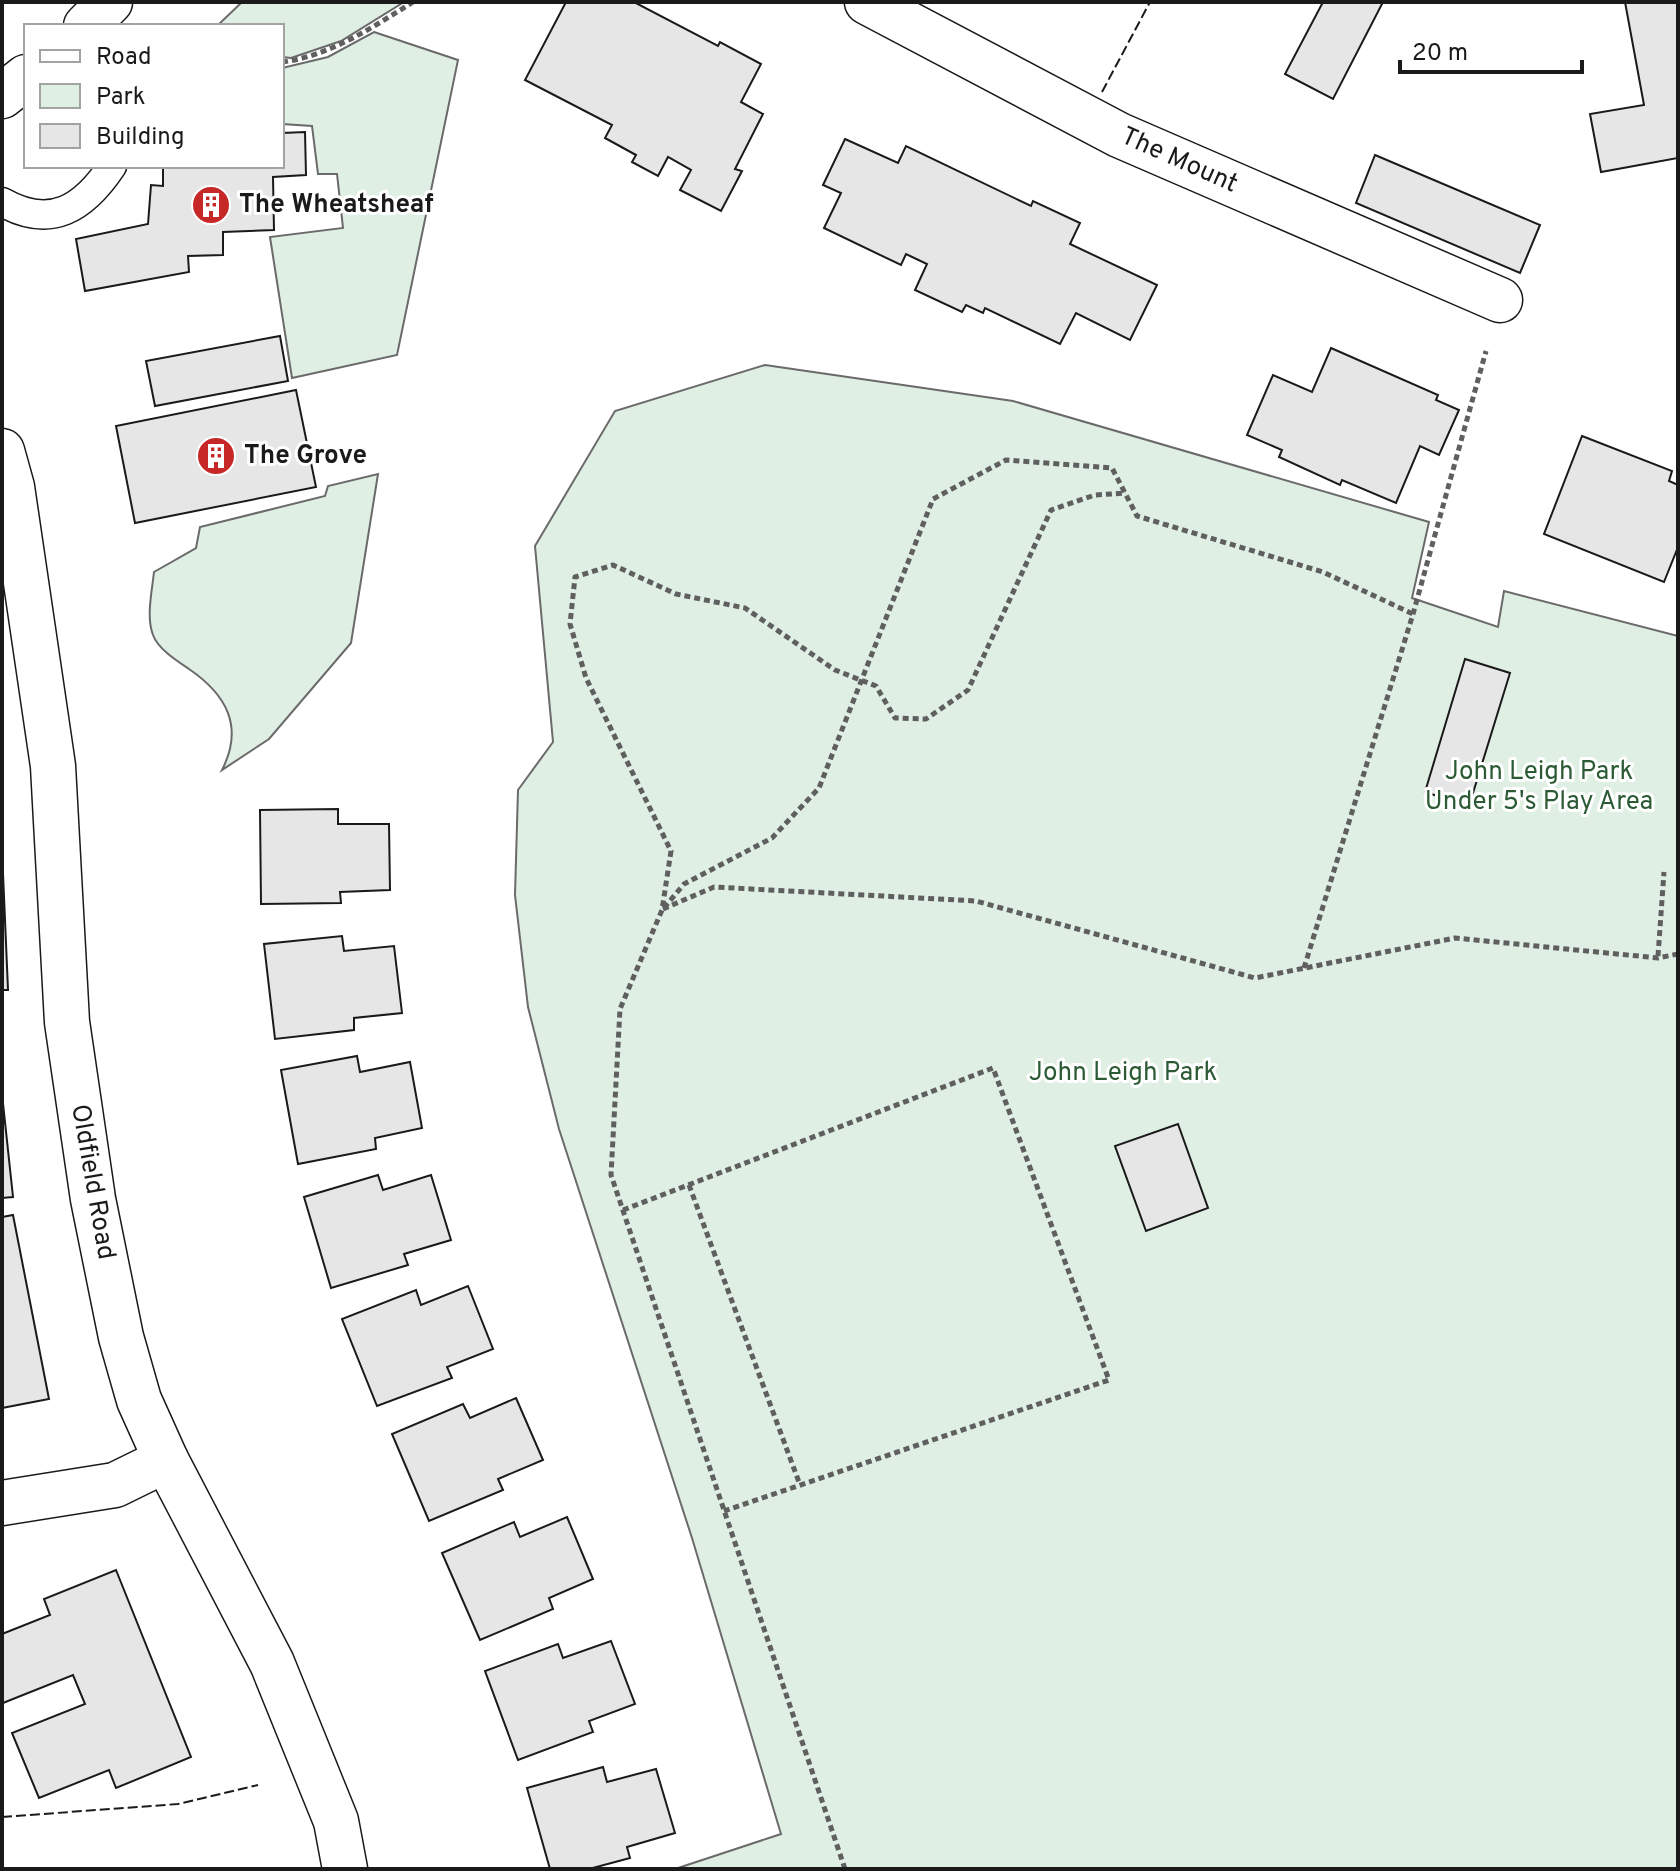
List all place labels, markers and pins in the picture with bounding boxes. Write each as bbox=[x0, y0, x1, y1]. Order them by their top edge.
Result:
building icon: The Wheatsheaf bbox=[190, 184, 232, 226]
place label: The Wheatsheaf bbox=[239, 189, 434, 222]
building icon: The Grove bbox=[195, 435, 237, 477]
place label: The Grove bbox=[244, 440, 367, 473]

